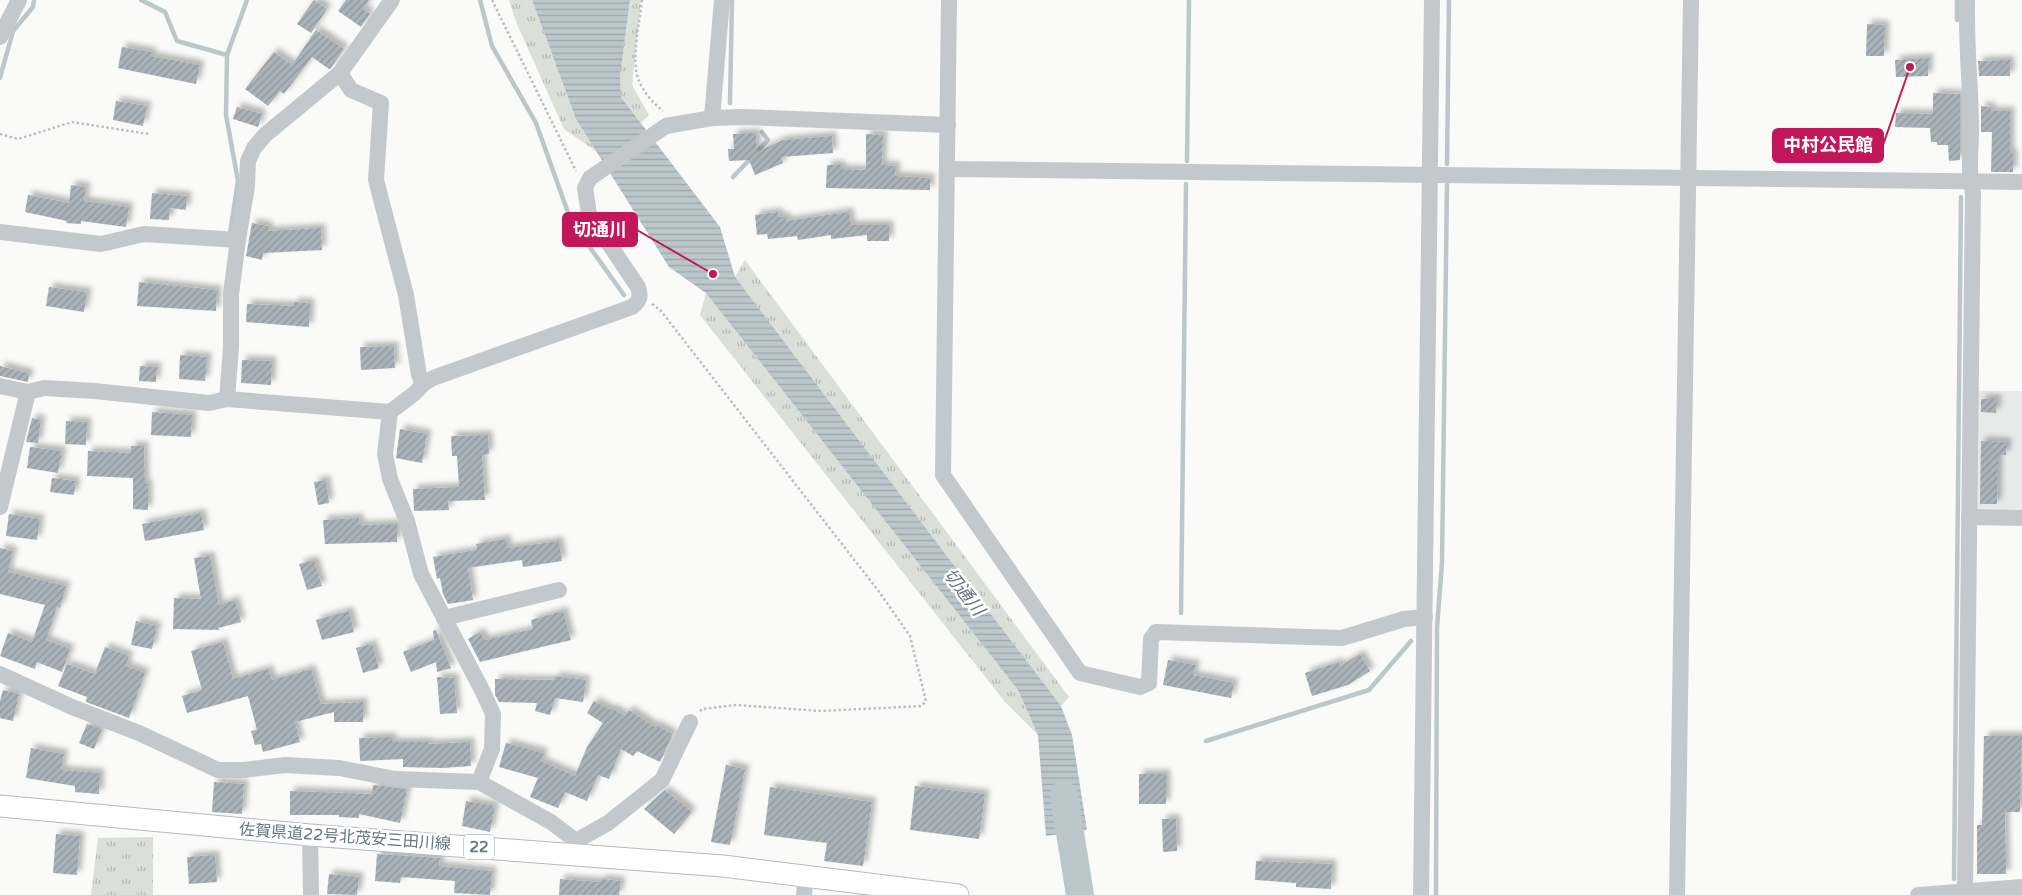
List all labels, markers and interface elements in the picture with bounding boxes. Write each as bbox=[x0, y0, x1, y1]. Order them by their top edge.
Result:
callout: 中村公民館 bbox=[1773, 129, 1883, 162]
text: 中村公民館 bbox=[1783, 134, 1873, 156]
callout: 切通川 bbox=[563, 213, 637, 246]
text: 切通川 bbox=[573, 219, 627, 241]
water label: 切通川 bbox=[939, 564, 991, 622]
street label: 佐賀県道22号北茂安三田川線 bbox=[239, 820, 451, 854]
road number: 22 bbox=[464, 834, 494, 860]

